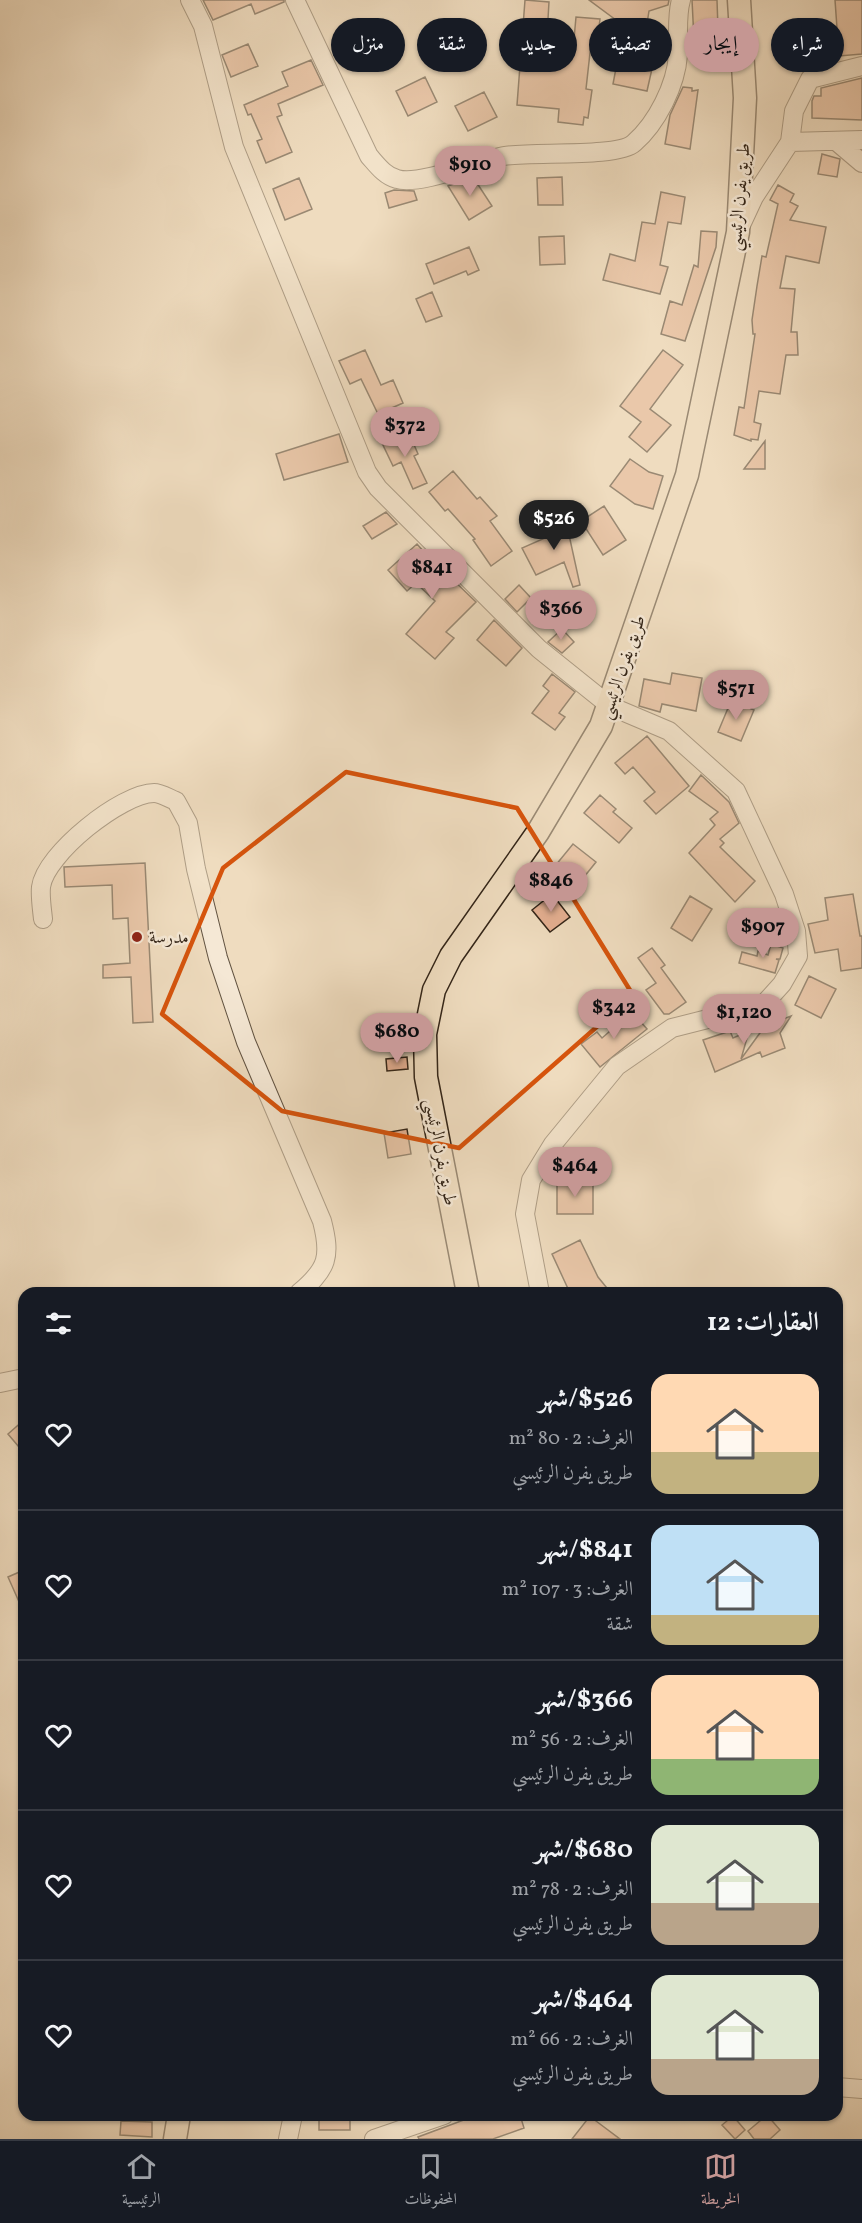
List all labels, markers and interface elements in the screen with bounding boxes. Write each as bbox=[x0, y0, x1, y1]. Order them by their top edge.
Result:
chip: منزل bbox=[331, 18, 405, 72]
chip: شقة bbox=[417, 18, 487, 72]
chip: جديد bbox=[499, 18, 577, 72]
chip: تصفية bbox=[589, 18, 672, 72]
chip: إيجار bbox=[684, 18, 759, 72]
chip: شراء bbox=[771, 18, 844, 72]
street label: طريق يفرن الرئيسي bbox=[723, 142, 761, 253]
pin: $910 bbox=[434, 146, 506, 197]
text: $910 bbox=[449, 151, 491, 179]
pin: $372 bbox=[369, 407, 441, 458]
text: $372 bbox=[384, 412, 426, 440]
pin: $526 bbox=[518, 500, 590, 551]
text: $526 bbox=[533, 505, 575, 533]
pin: $841 bbox=[396, 549, 468, 600]
text: $841 bbox=[411, 554, 453, 582]
pin: $366 bbox=[525, 590, 597, 641]
text: $366 bbox=[539, 595, 583, 623]
street label: طريق يفرن الرئيسي bbox=[594, 612, 656, 724]
pin: $571 bbox=[700, 670, 772, 721]
text: $571 bbox=[717, 675, 755, 703]
pin: $846 bbox=[515, 862, 587, 913]
text: $846 bbox=[529, 867, 573, 895]
pin: $907 bbox=[727, 908, 799, 959]
text: $907 bbox=[741, 913, 785, 941]
place label: مدرسة bbox=[149, 926, 189, 951]
marker: مدرسة bbox=[130, 930, 144, 944]
pin: $342 bbox=[578, 989, 650, 1040]
text: $342 bbox=[592, 994, 636, 1022]
pin: $1,120 bbox=[695, 994, 793, 1045]
text: $1,120 bbox=[716, 999, 772, 1027]
pin: $680 bbox=[361, 1013, 433, 1064]
text: $680 bbox=[374, 1018, 420, 1046]
street label: طريق يفرن الرئيسي bbox=[414, 1097, 462, 1209]
pin: $464 bbox=[539, 1147, 611, 1198]
text: $464 bbox=[552, 1152, 598, 1180]
text: العقارات: 12 bbox=[707, 1305, 819, 1341]
icon: filters bbox=[42, 1307, 75, 1340]
text: $526/شهر bbox=[538, 1381, 633, 1417]
icon: home bbox=[699, 1398, 771, 1470]
icon: heart bbox=[42, 1418, 75, 1451]
text: الغرف: 2 · 80 m² bbox=[509, 1425, 633, 1453]
text: طريق يفرن الرئيسي bbox=[512, 1460, 633, 1488]
text: $841/شهر bbox=[539, 1532, 633, 1568]
icon: home bbox=[699, 1549, 771, 1621]
icon: heart bbox=[42, 1569, 75, 1602]
text: الغرف: 3 · 107 m² bbox=[502, 1576, 633, 1604]
text: شقة bbox=[607, 1611, 633, 1639]
text: $366/شهر bbox=[537, 1682, 633, 1718]
icon: home bbox=[699, 1699, 771, 1771]
icon: heart bbox=[42, 1719, 75, 1752]
text: الغرف: 2 · 56 m² bbox=[511, 1726, 633, 1754]
text: طريق يفرن الرئيسي bbox=[512, 1761, 633, 1789]
text: $680/شهر bbox=[534, 1832, 633, 1868]
icon: home bbox=[699, 1849, 771, 1921]
icon: heart bbox=[42, 1869, 75, 1902]
text: الغرف: 2 · 78 m² bbox=[512, 1876, 633, 1904]
text: طريق يفرن الرئيسي bbox=[512, 1911, 633, 1939]
text: $464/شهر bbox=[533, 1982, 633, 2018]
icon: home bbox=[699, 1999, 771, 2071]
icon: heart bbox=[42, 2019, 75, 2052]
text: الغرف: 2 · 66 m² bbox=[511, 2026, 633, 2054]
text: طريق يفرن الرئيسي bbox=[512, 2061, 633, 2089]
tab: الرئيسية bbox=[122, 2150, 160, 2214]
tab: المحفوظات bbox=[404, 2150, 457, 2214]
tab: الخريطة bbox=[701, 2150, 740, 2214]

